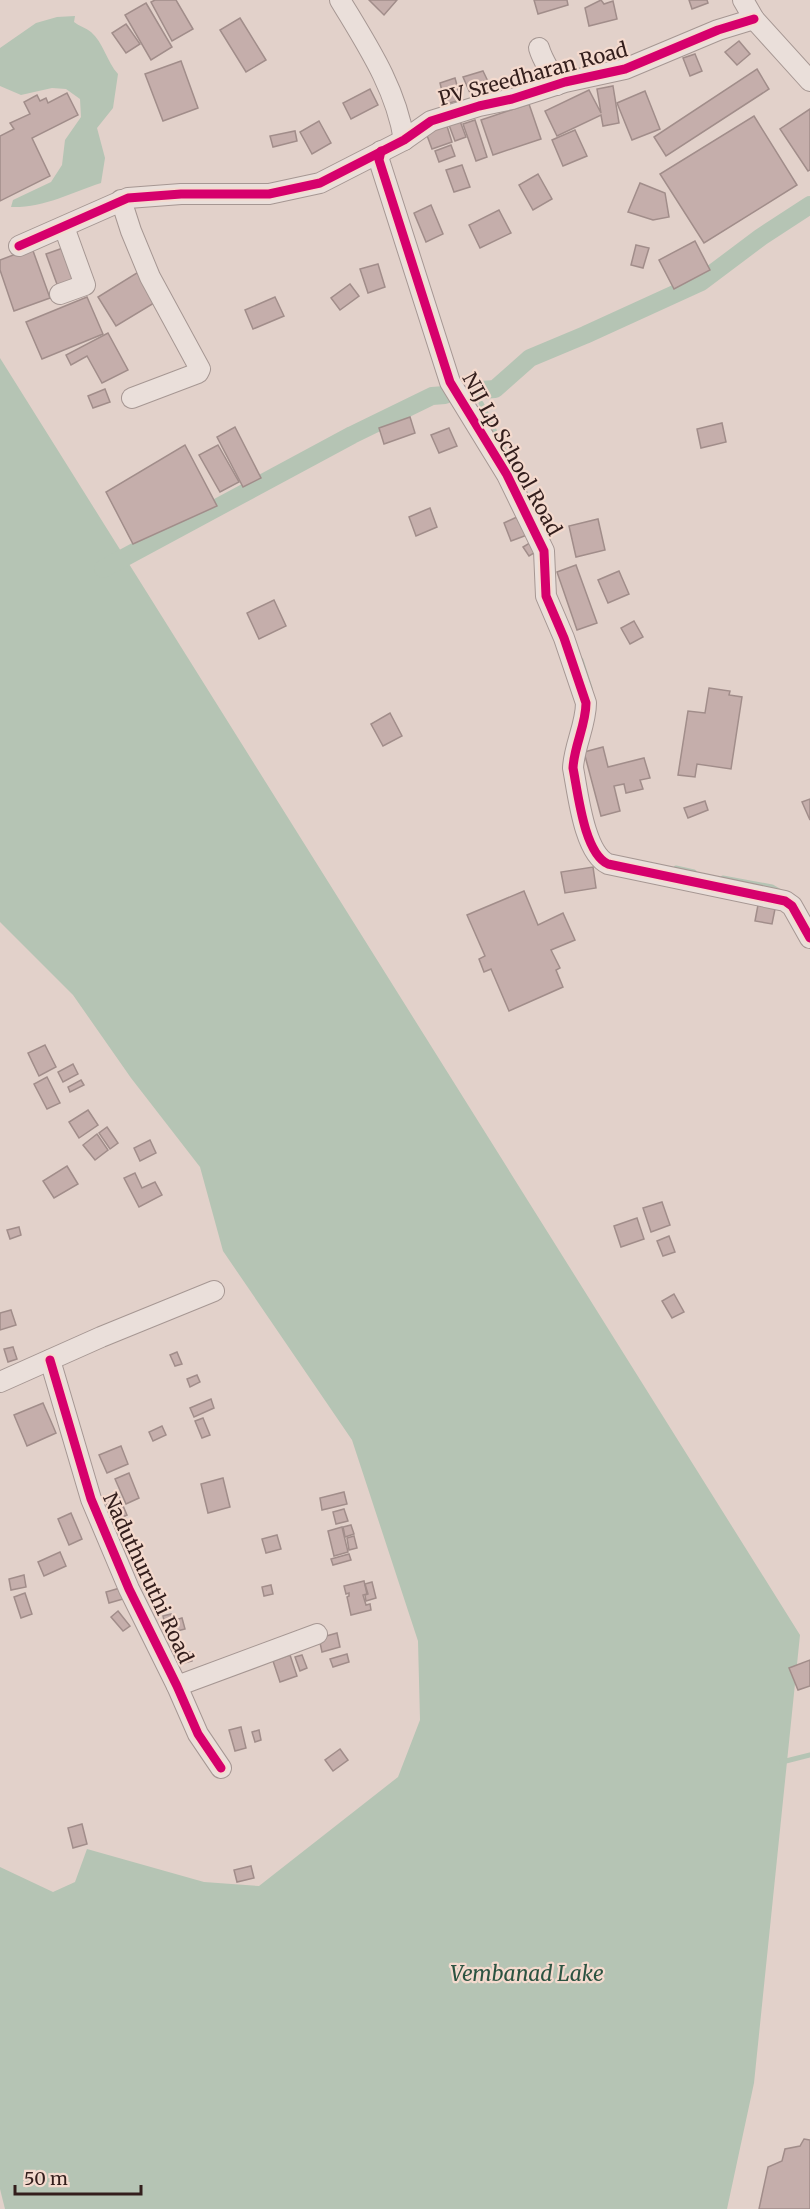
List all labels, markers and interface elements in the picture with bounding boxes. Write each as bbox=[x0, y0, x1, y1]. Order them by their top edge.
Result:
street label: PV Sreedharan Road bbox=[436, 36, 630, 111]
street label: NIJ Lp School Road bbox=[457, 368, 568, 540]
street label: Naduthuruthi Road bbox=[98, 1489, 199, 1667]
water label: Vembanad Lake bbox=[450, 1960, 604, 1987]
scale bar bbox=[15, 2158, 141, 2196]
text: 50 m bbox=[24, 2167, 68, 2190]

